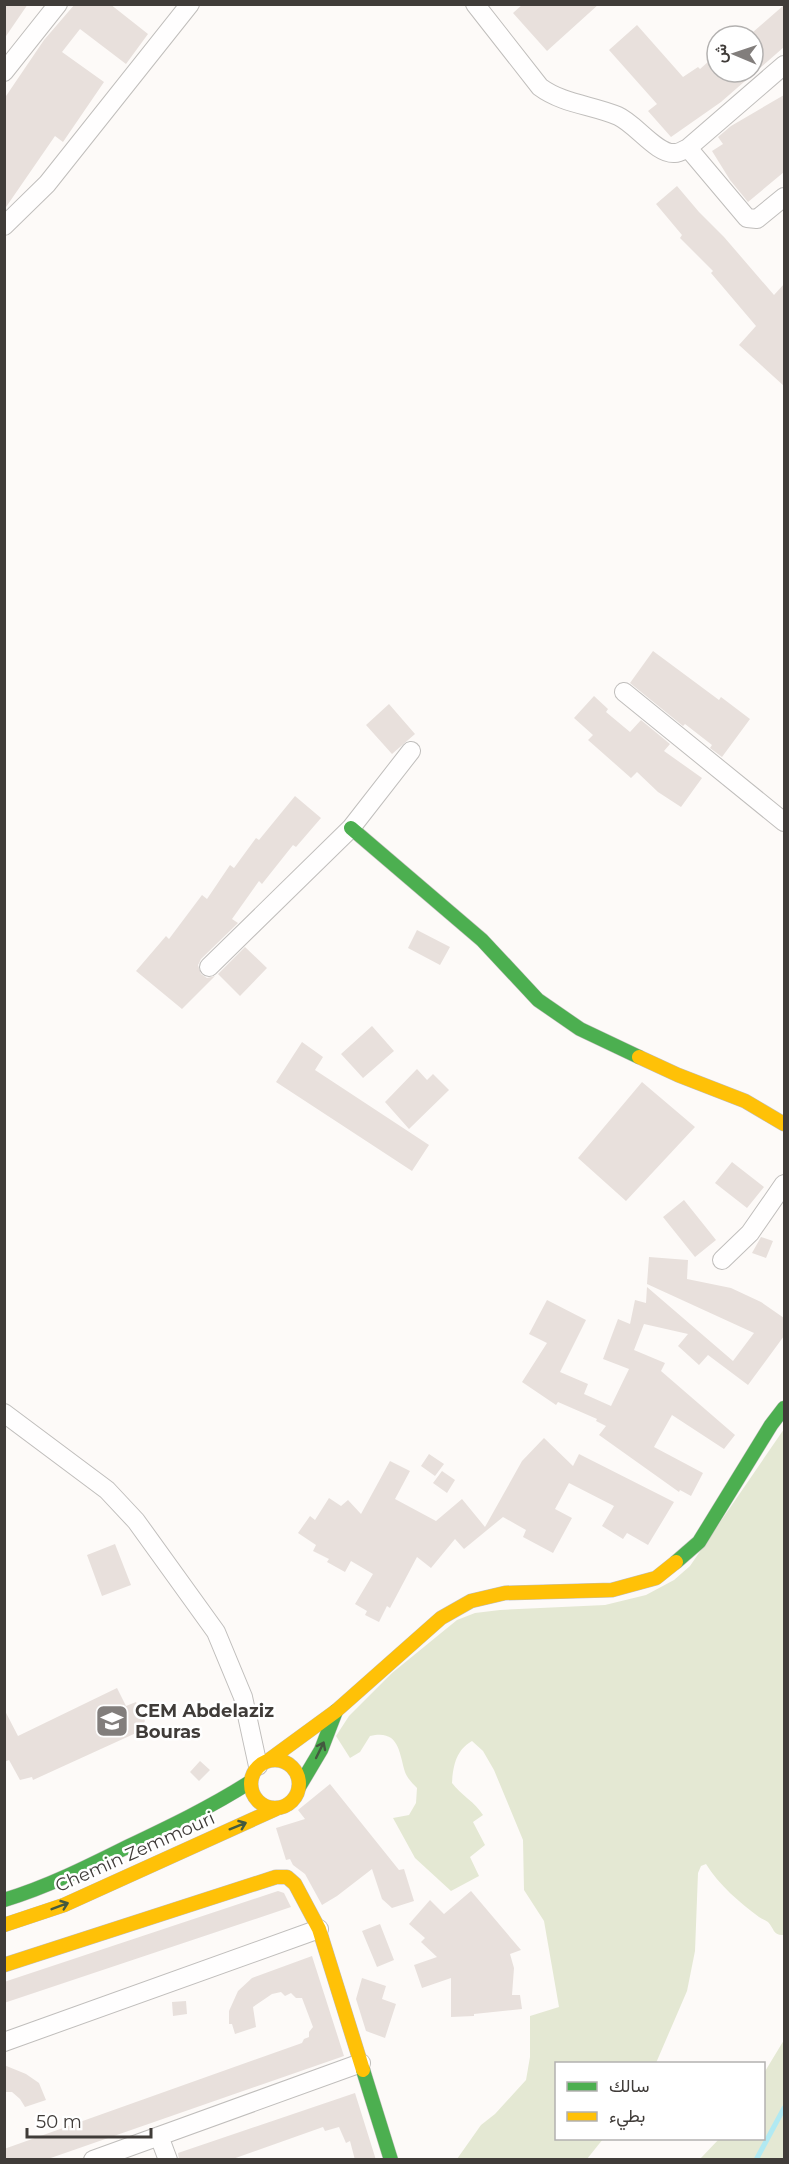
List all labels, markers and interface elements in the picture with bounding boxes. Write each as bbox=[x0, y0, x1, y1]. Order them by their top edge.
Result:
north arrow bbox=[705, 24, 765, 84]
text: ش bbox=[711, 44, 730, 63]
place label: CEM Abdelaziz Bouras bbox=[135, 1700, 274, 1743]
school or university icon: CEM Abdelaziz Bouras bbox=[94, 1703, 130, 1739]
one-way arrow bbox=[315, 1742, 327, 1760]
street label: Chemin Zemmouri bbox=[52, 1807, 218, 1897]
one-way arrow bbox=[228, 1820, 246, 1831]
one-way arrow bbox=[50, 1900, 69, 1911]
legend bbox=[555, 2062, 765, 2140]
text: سالك bbox=[609, 2075, 649, 2097]
scale bar bbox=[27, 2101, 152, 2139]
text: بطيء bbox=[609, 2105, 645, 2131]
text: 50 m bbox=[36, 2111, 82, 2133]

